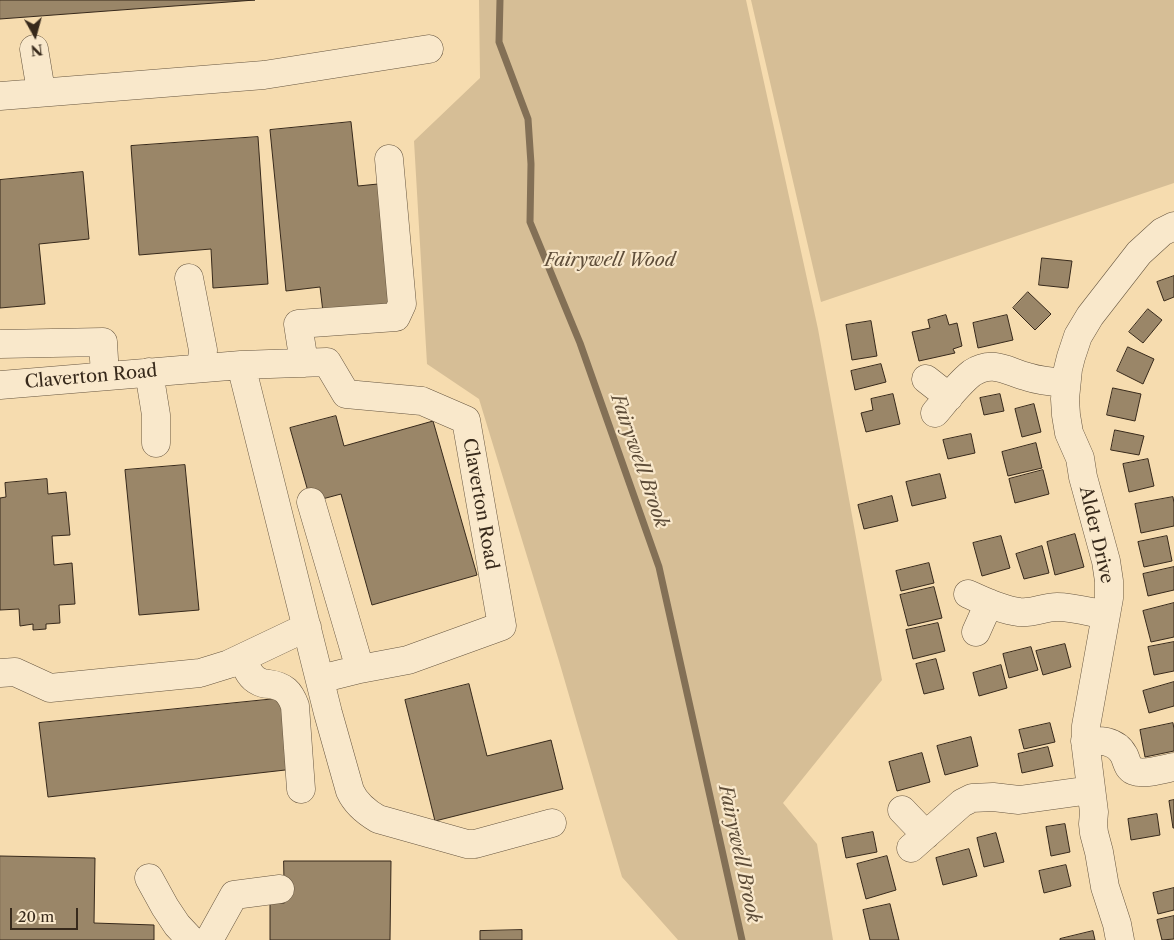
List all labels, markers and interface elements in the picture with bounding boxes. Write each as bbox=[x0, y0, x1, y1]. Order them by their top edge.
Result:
north arrow bbox=[10, 10, 60, 60]
text: N bbox=[30, 40, 44, 60]
park label: Fairywell Wood bbox=[544, 250, 676, 272]
street label: Claverton Road bbox=[24, 360, 158, 394]
water label: Fairywell Brook bbox=[605, 391, 673, 531]
street label: Claverton Road bbox=[458, 437, 502, 571]
street label: Alder Drive bbox=[1074, 484, 1118, 586]
water label: Fairywell Brook bbox=[713, 783, 765, 925]
scale bar bbox=[12, 898, 80, 930]
text: 20 m bbox=[18, 907, 54, 926]

